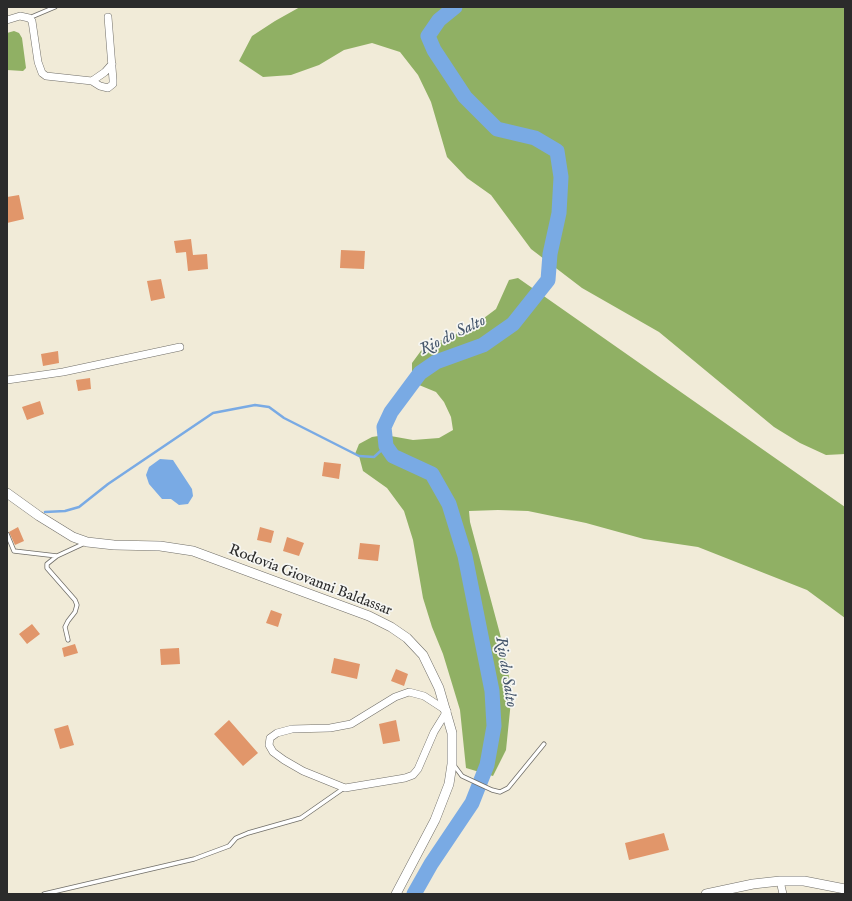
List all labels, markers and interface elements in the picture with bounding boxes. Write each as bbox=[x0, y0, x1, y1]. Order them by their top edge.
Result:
water label: Rio do Salto bbox=[417, 312, 489, 360]
street label: Rodovia Giovanni Baldassar bbox=[226, 542, 394, 620]
water label: Rio do Salto bbox=[490, 635, 520, 709]

